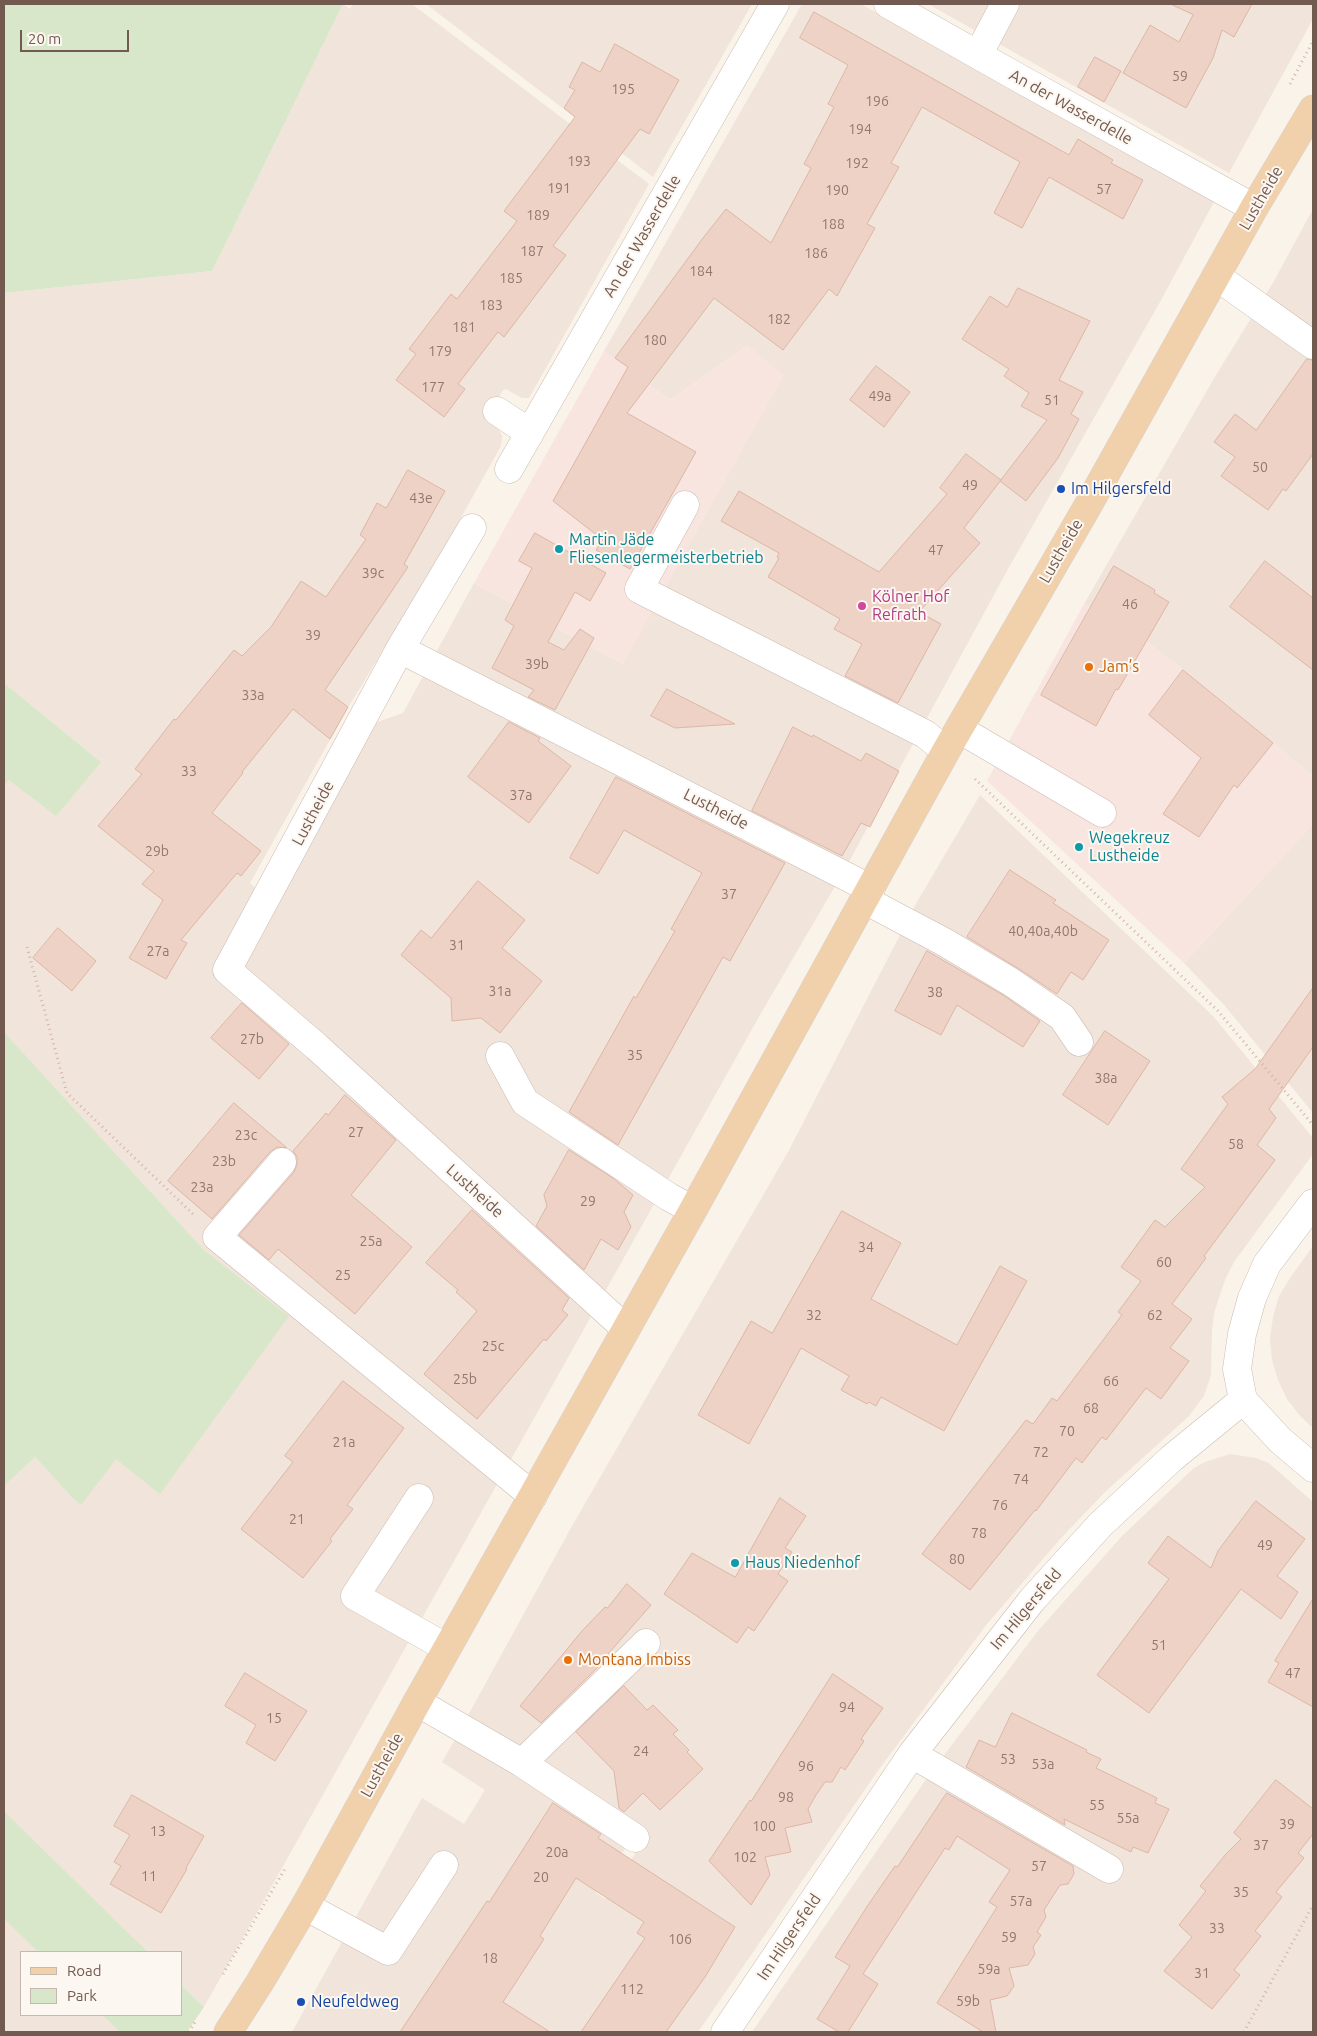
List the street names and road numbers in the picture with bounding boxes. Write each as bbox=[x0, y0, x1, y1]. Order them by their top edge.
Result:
street label: An der Wasserdelle bbox=[1006, 65, 1136, 149]
street label: Lustheide bbox=[1235, 163, 1287, 233]
street label: An der Wasserdelle bbox=[599, 171, 685, 301]
street label: Lustheide bbox=[1035, 516, 1087, 586]
street label: Lustheide bbox=[288, 777, 338, 849]
street label: Lustheide bbox=[680, 784, 752, 834]
street label: Lustheide bbox=[442, 1160, 508, 1222]
street label: Im Hilgersfeld bbox=[986, 1564, 1066, 1654]
street label: Lustheide bbox=[356, 1729, 408, 1801]
street label: Im Hilgersfeld bbox=[753, 1890, 825, 1984]

